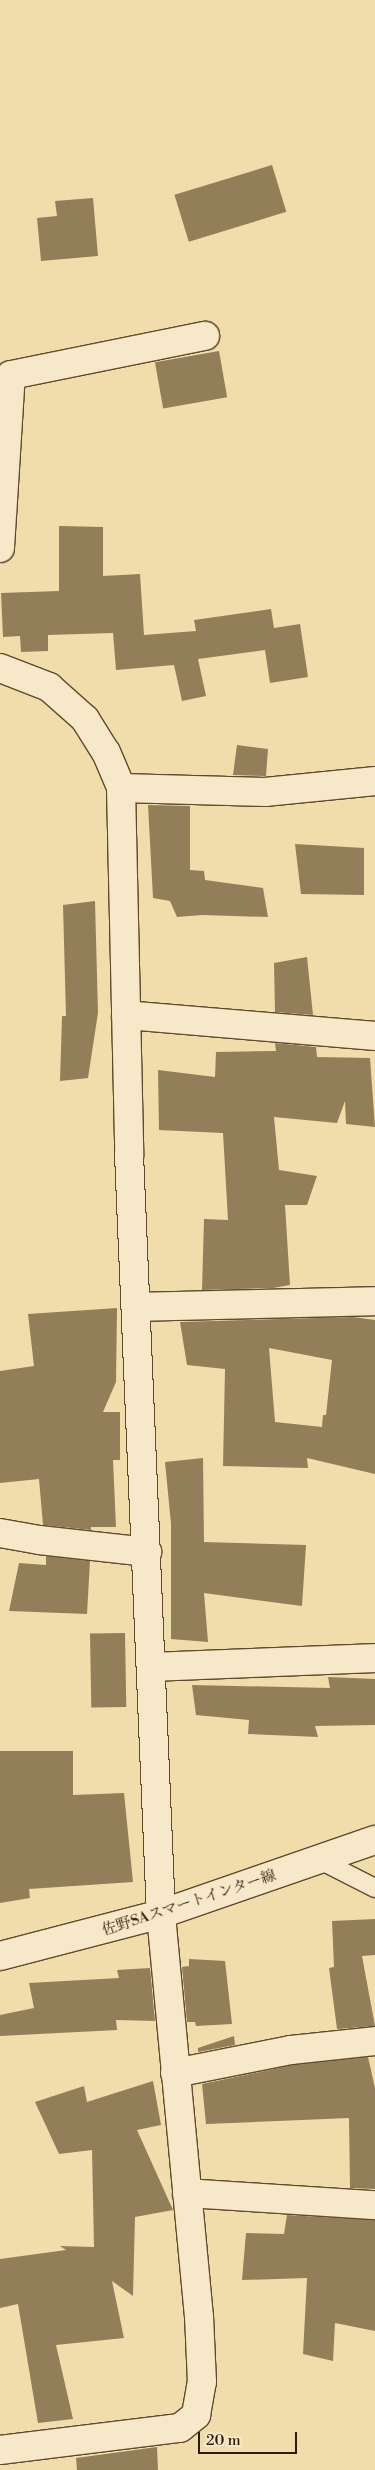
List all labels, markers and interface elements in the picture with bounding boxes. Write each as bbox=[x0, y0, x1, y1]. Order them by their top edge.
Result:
street label: 佐野SAスマートインター線 bbox=[99, 1866, 279, 1940]
scale bar bbox=[200, 2422, 299, 2454]
text: 20 m bbox=[206, 2431, 241, 2450]

